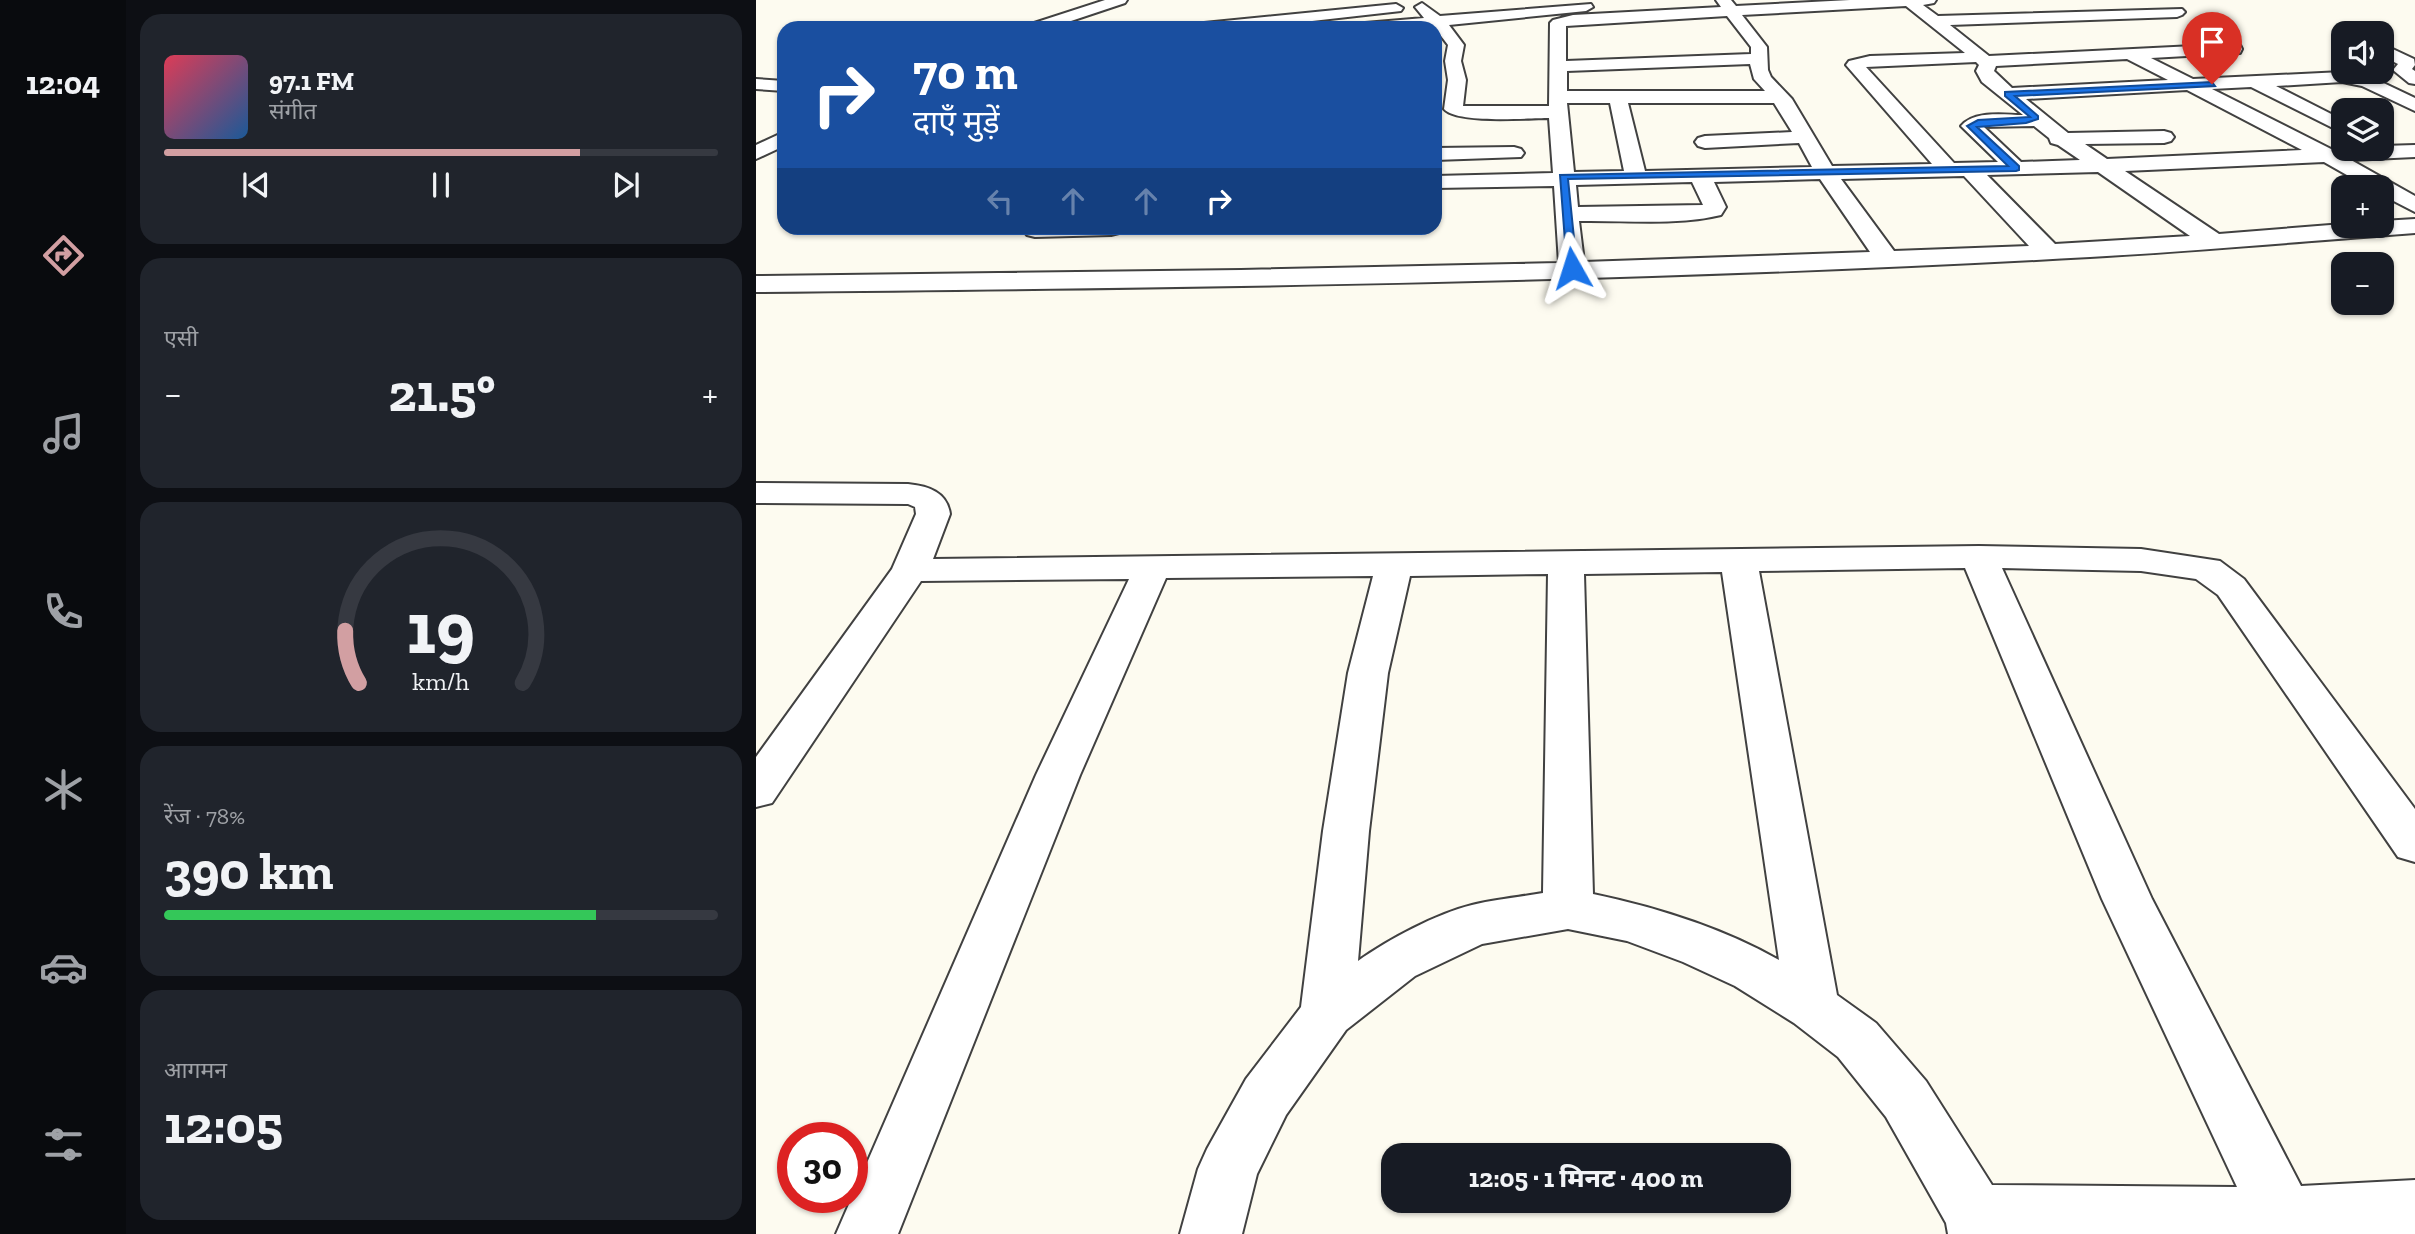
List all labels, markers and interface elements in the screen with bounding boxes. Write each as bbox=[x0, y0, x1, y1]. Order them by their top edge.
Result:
pin bbox=[2182, 12.0, 2242, 84]
map controls bbox=[2331, 21, 2394, 315]
button: sound bbox=[2331, 21, 2394, 84]
icon: arrive bbox=[2193, 23, 2231, 61]
text: 70 m bbox=[913, 43, 1018, 102]
icon: right bbox=[798, 49, 889, 140]
text: 12:04 bbox=[26, 64, 100, 102]
text: 97.1 FM bbox=[269, 65, 354, 97]
text: संगीत bbox=[269, 97, 317, 125]
button: layers bbox=[2331, 98, 2394, 161]
text: दाएँ मुड़ें bbox=[913, 103, 1000, 141]
icon: previous bbox=[237, 166, 275, 204]
icon: pause bbox=[422, 166, 460, 204]
icon: next bbox=[607, 166, 645, 204]
button: + bbox=[2331, 175, 2394, 238]
icon: left bbox=[981, 182, 1019, 220]
icon: ahead bbox=[1054, 182, 1092, 220]
icon: ahead bbox=[1127, 182, 1165, 220]
icon: right bbox=[1200, 182, 1238, 220]
icon: directions bbox=[39, 231, 88, 280]
position arrow bbox=[1535, 231, 1609, 305]
button: − bbox=[2331, 252, 2394, 315]
text: एसी bbox=[164, 324, 198, 352]
text: 21.5° bbox=[388, 362, 495, 424]
text: − bbox=[164, 371, 182, 417]
text: + bbox=[702, 371, 718, 417]
icon: music bbox=[39, 409, 88, 458]
text: 19 bbox=[407, 584, 475, 672]
icon: phone bbox=[39, 587, 88, 636]
text: km/h bbox=[412, 666, 470, 696]
icon: climate bbox=[39, 765, 88, 814]
text: रेंज · 78% bbox=[164, 802, 245, 830]
text: 390 km bbox=[164, 840, 334, 902]
icon: car bbox=[39, 943, 88, 992]
text: आगमन bbox=[164, 1056, 227, 1084]
text: 12:05 bbox=[164, 1094, 283, 1156]
icon: filters bbox=[39, 1120, 88, 1169]
speed limit sign: 30 bbox=[777, 1122, 868, 1213]
text: 12:05 · 1 मिनट · 400 m bbox=[1469, 1162, 1703, 1194]

